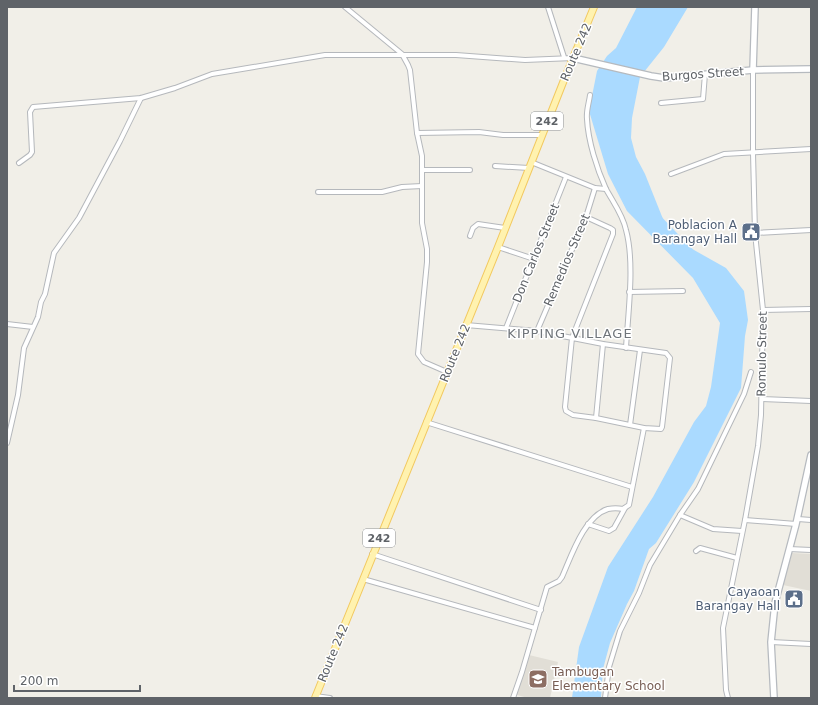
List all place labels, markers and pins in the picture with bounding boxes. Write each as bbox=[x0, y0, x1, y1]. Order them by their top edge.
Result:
place label: Poblacion A Barangay Hall bbox=[653, 218, 738, 246]
public building icon: Poblacion A Barangay Hall bbox=[740, 221, 762, 243]
place label: Cayaoan Barangay Hall bbox=[696, 585, 780, 613]
public building icon: Cayaoan Barangay Hall bbox=[783, 588, 805, 610]
place label: Tambugan Elementary School bbox=[551, 665, 665, 693]
school or university icon: Tambugan Elementary School bbox=[527, 668, 549, 690]

